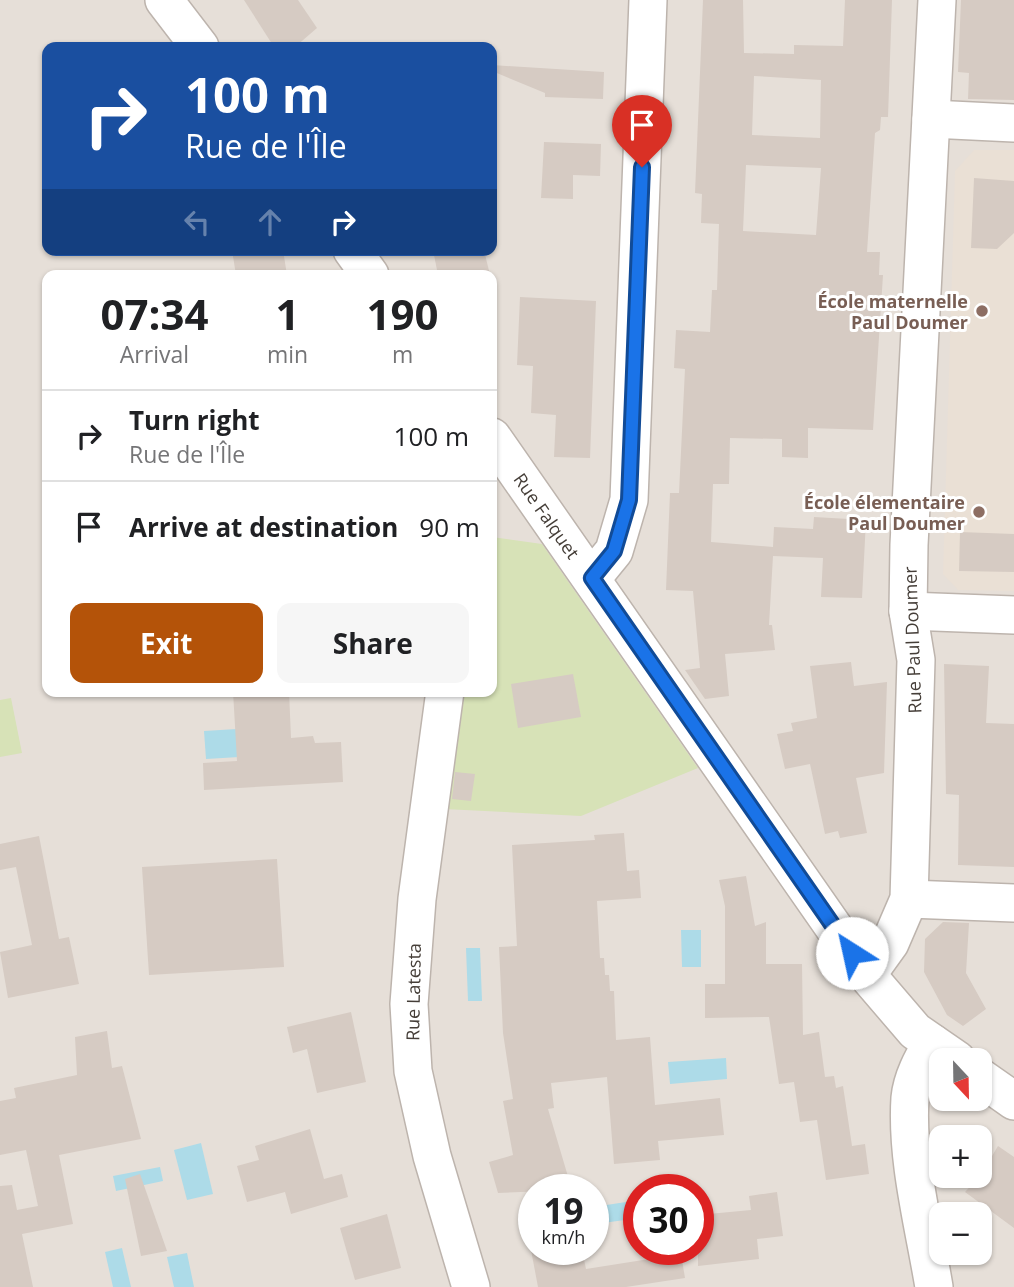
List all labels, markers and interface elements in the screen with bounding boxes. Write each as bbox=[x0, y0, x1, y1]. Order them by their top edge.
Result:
text: 100 m bbox=[185, 61, 330, 127]
icon: right bbox=[70, 70, 161, 161]
pin bbox=[612, 95, 672, 167]
icon: arrive bbox=[623, 106, 661, 144]
text: Rue de l'Île bbox=[185, 124, 347, 167]
icon: left bbox=[178, 203, 216, 241]
icon: ahead bbox=[251, 203, 289, 241]
icon: right bbox=[324, 203, 362, 241]
text: 07:34 bbox=[100, 285, 208, 342]
text: 1 bbox=[275, 285, 300, 342]
text: 190 bbox=[367, 285, 439, 342]
place label: École maternelle Paul Doumer bbox=[817, 289, 968, 334]
marker: École maternelle Paul Doumer bbox=[974, 303, 990, 319]
text: Arrival bbox=[120, 338, 189, 370]
text: min bbox=[267, 338, 308, 370]
text: m bbox=[392, 338, 413, 370]
text: Turn right bbox=[129, 402, 260, 438]
icon: right bbox=[70, 417, 108, 455]
text: 100 m bbox=[394, 418, 469, 454]
text: Rue de l'Île bbox=[129, 438, 245, 470]
street label: Rue Falquet bbox=[509, 468, 585, 563]
place label: École élementaire Paul Doumer bbox=[804, 490, 965, 535]
marker: École élementaire Paul Doumer bbox=[971, 504, 987, 520]
icon: arrive bbox=[70, 508, 108, 546]
text: Arrive at destination bbox=[129, 509, 398, 545]
text: 90 m bbox=[419, 509, 480, 545]
street label: Rue Paul Doumer bbox=[897, 565, 927, 714]
button: Exit bbox=[70, 603, 263, 683]
button: Share bbox=[277, 603, 469, 683]
position arrow bbox=[815, 916, 889, 990]
street label: Rue Latesta bbox=[400, 943, 426, 1041]
north arrow bbox=[929, 1048, 992, 1111]
map controls bbox=[929, 1048, 992, 1265]
button: + bbox=[929, 1125, 992, 1188]
speed limit sign: 30 bbox=[623, 1174, 714, 1265]
text: 19 bbox=[543, 1187, 584, 1234]
button: − bbox=[929, 1202, 992, 1265]
text: km/h bbox=[542, 1225, 585, 1249]

